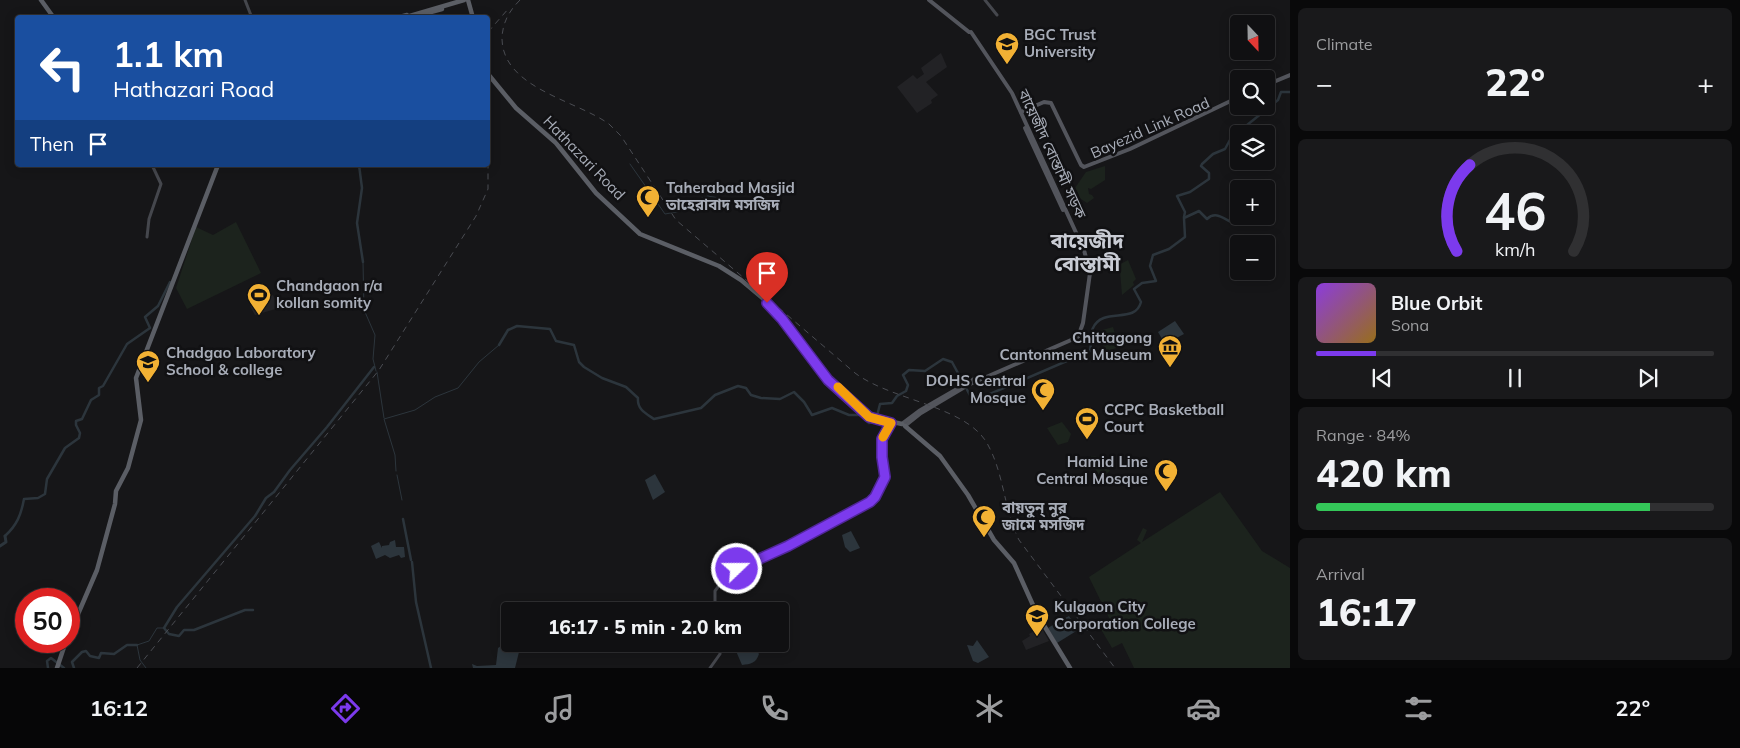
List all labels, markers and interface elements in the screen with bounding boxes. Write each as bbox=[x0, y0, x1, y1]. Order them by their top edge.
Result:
north arrow bbox=[1230, 15, 1275, 60]
map controls bbox=[1230, 15, 1275, 280]
place label: BGC Trust University bbox=[1024, 25, 1096, 61]
school or university icon: BGC Trust University bbox=[994, 31, 1020, 65]
text: 1.1 km bbox=[113, 32, 224, 76]
text: Climate bbox=[1316, 34, 1372, 54]
icon: left bbox=[30, 35, 95, 100]
text: 22° bbox=[1485, 58, 1545, 106]
text: − bbox=[1316, 66, 1333, 101]
text: + bbox=[1697, 66, 1714, 101]
button: search bbox=[1230, 70, 1275, 115]
text: Hathazari Road bbox=[113, 75, 274, 103]
street label: বায়েজীদ বোস্তামী সড়ক bbox=[1014, 85, 1091, 222]
street label: Bayezid Link Road bbox=[1087, 93, 1212, 162]
street label: Hathazari Road bbox=[539, 112, 629, 204]
button: layers bbox=[1230, 125, 1275, 170]
icon: arrive bbox=[84, 130, 112, 158]
text: Then bbox=[30, 132, 74, 156]
place label: Taherabad Masjid তাহেরাবাদ মসজিদ bbox=[665, 178, 795, 214]
text: 46 bbox=[1484, 178, 1546, 243]
button: + bbox=[1230, 180, 1275, 225]
mosque icon: Taherabad Masjid তাহেরাবাদ মসজিদ bbox=[635, 184, 661, 218]
district label: বায়েজীদ বোস্তামী bbox=[1049, 228, 1124, 276]
button: − bbox=[1230, 235, 1275, 280]
text: km/h bbox=[1495, 238, 1535, 260]
pin bbox=[746, 252, 788, 303]
icon: arrive bbox=[753, 259, 781, 287]
place label: Chandgaon r/a kollan somity bbox=[276, 276, 382, 312]
sports icon: Chandgaon r/a kollan somity bbox=[246, 282, 272, 316]
text: Blue Orbit bbox=[1391, 291, 1482, 315]
text: Sona bbox=[1391, 315, 1429, 335]
place label: Chittagong Cantonment Museum bbox=[999, 328, 1152, 364]
museum icon: Chittagong Cantonment Museum bbox=[1157, 334, 1183, 368]
place label: Chadgao Laboratory School & college bbox=[166, 343, 316, 379]
school or university icon: Chadgao Laboratory School & college bbox=[135, 349, 161, 383]
icon: previous bbox=[1368, 364, 1396, 392]
icon: pause bbox=[1501, 364, 1529, 392]
icon: next bbox=[1634, 364, 1662, 392]
place label: DOHS Central Mosque bbox=[926, 371, 1026, 407]
mosque icon: DOHS Central Mosque bbox=[1030, 377, 1056, 411]
place label: CCPC Basketball Court bbox=[1104, 400, 1224, 436]
sports icon: CCPC Basketball Court bbox=[1074, 406, 1100, 440]
text: Range · 84% bbox=[1316, 425, 1411, 445]
text: 420 km bbox=[1316, 449, 1452, 497]
place label: Hamid Line Central Mosque bbox=[1036, 452, 1148, 488]
mosque icon: Hamid Line Central Mosque bbox=[1153, 458, 1179, 492]
place label: বায়তুন্ নুর জামে মসজিদ bbox=[1001, 498, 1085, 534]
mosque icon: বায়তুন্ নুর জামে মসজিদ bbox=[971, 504, 997, 538]
position arrow bbox=[710, 542, 762, 594]
text: Arrival bbox=[1316, 564, 1365, 584]
speed limit sign: 50 bbox=[15, 588, 80, 653]
text: 16:17 bbox=[1316, 588, 1417, 636]
place label: Kulgaon City Corporation College bbox=[1054, 597, 1196, 633]
school or university icon: Kulgaon City Corporation College bbox=[1024, 603, 1050, 637]
text: 16:17 · 5 min · 2.0 km bbox=[548, 615, 742, 639]
icon: directions bbox=[328, 691, 363, 726]
icon: music bbox=[542, 691, 577, 726]
icon: phone bbox=[757, 691, 792, 726]
icon: climate bbox=[972, 691, 1007, 726]
icon: car bbox=[1186, 691, 1221, 726]
icon: filters bbox=[1401, 691, 1436, 726]
text: 16:12 bbox=[90, 694, 148, 722]
text: 22° bbox=[1615, 694, 1650, 722]

